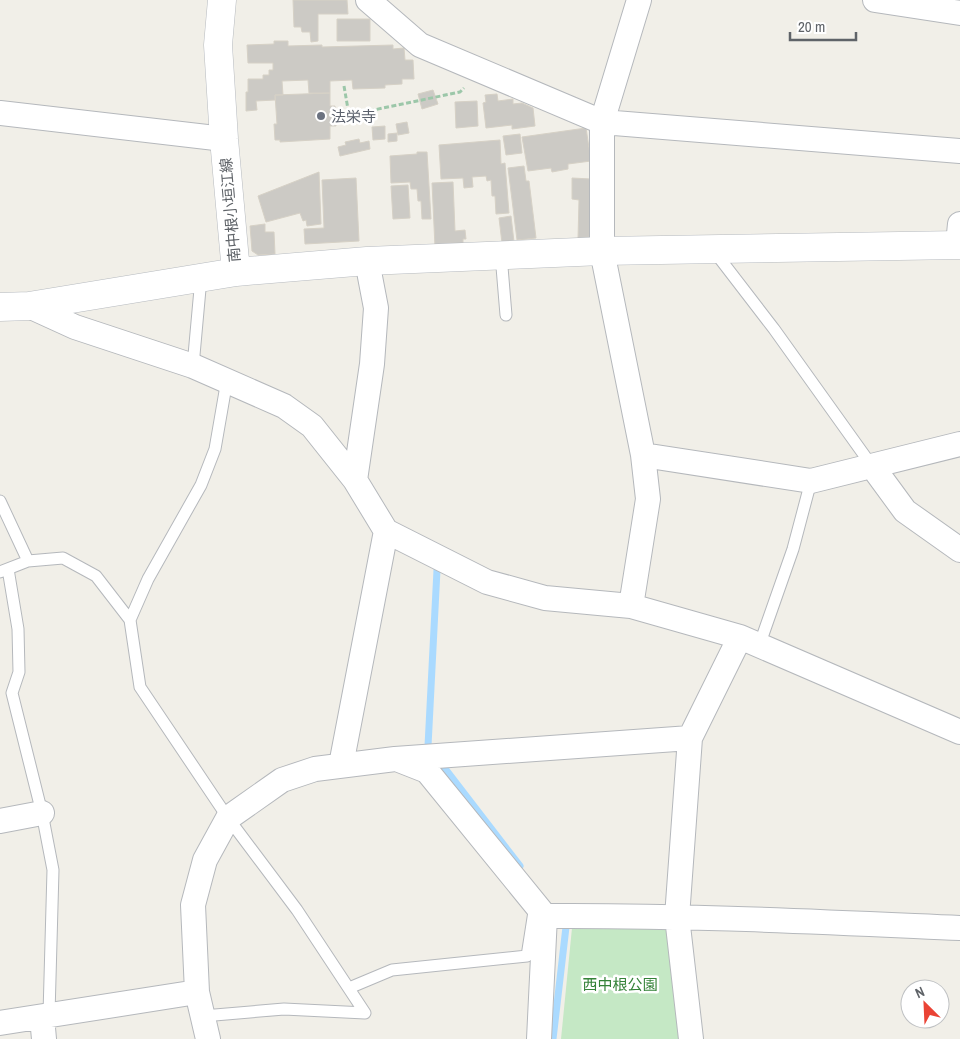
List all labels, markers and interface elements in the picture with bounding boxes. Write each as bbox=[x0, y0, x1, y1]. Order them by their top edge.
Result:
scale bar bbox=[790, 10, 856, 42]
text: 20 m bbox=[798, 16, 825, 37]
place label: 法栄寺 bbox=[331, 106, 376, 127]
marker: 法栄寺 bbox=[315, 110, 327, 122]
street label: 南中根小垣江線 bbox=[215, 157, 245, 263]
park label: 西中根公園 bbox=[582, 974, 658, 995]
north arrow bbox=[900, 979, 950, 1029]
text: N bbox=[912, 982, 927, 1002]

